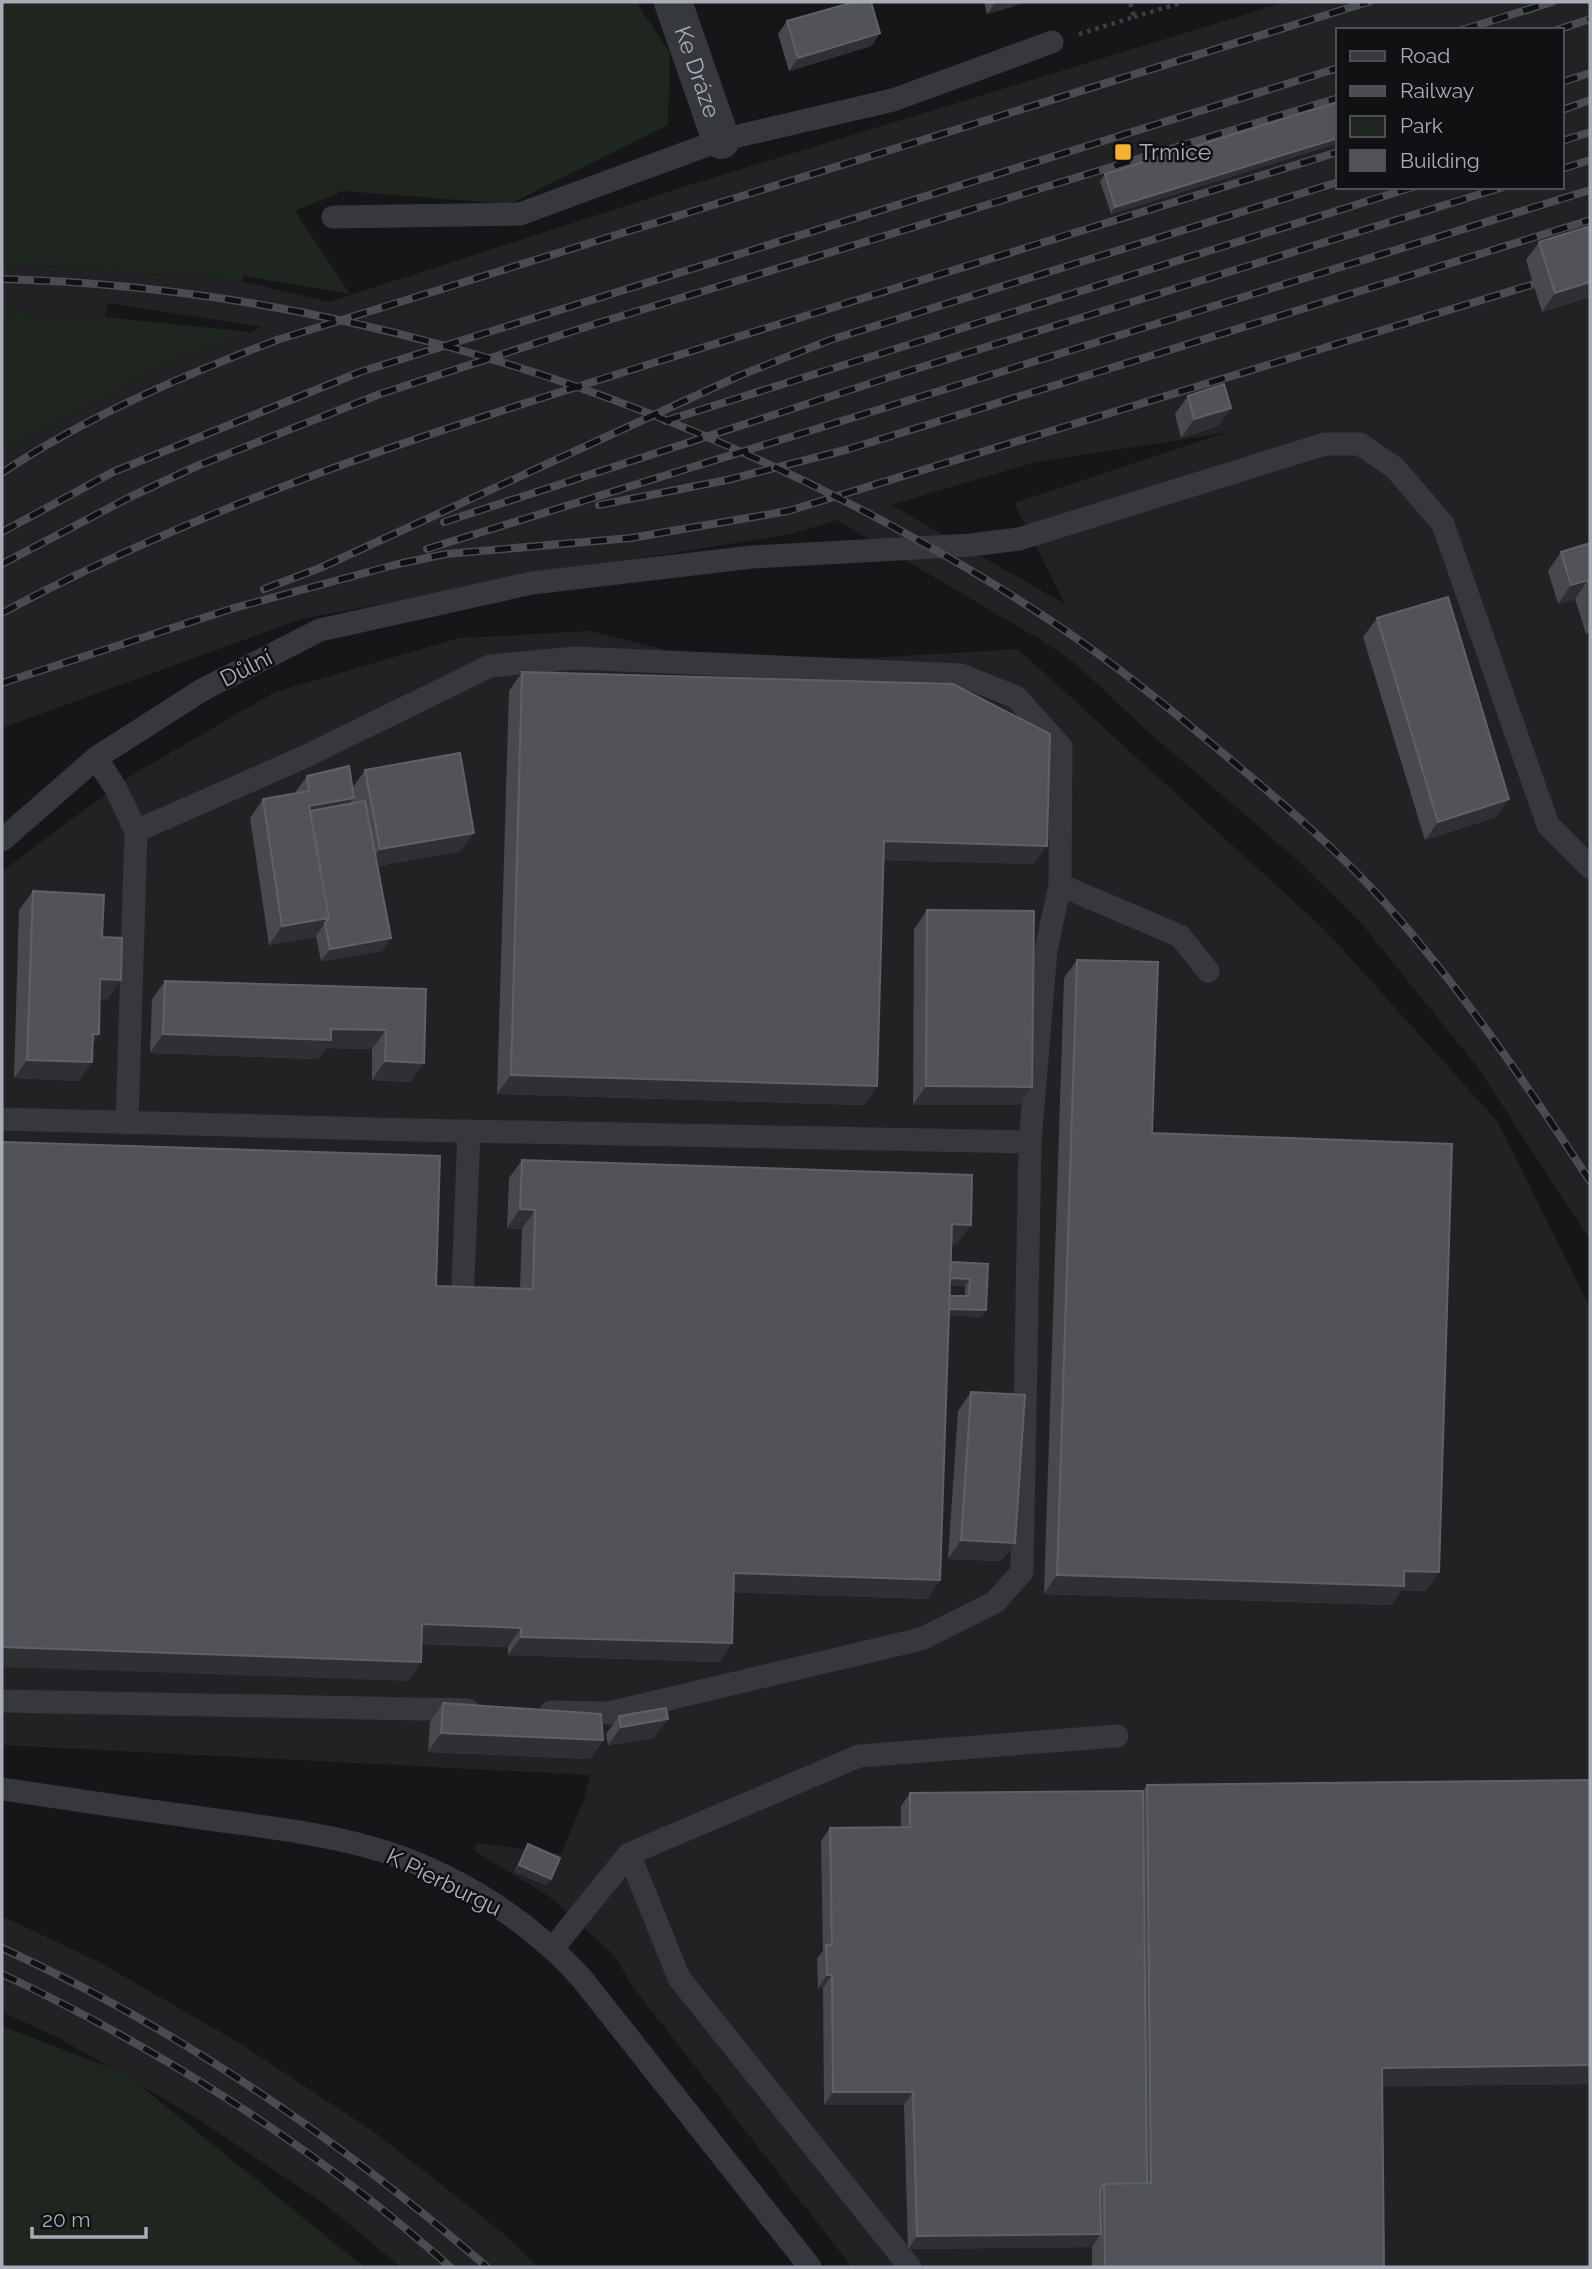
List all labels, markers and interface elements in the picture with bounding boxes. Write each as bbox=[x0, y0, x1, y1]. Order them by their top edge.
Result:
street label: Ke Dráze bbox=[669, 22, 726, 121]
legend bbox=[1336, 28, 1564, 189]
text: Road bbox=[1400, 43, 1450, 68]
text: Railway bbox=[1400, 78, 1474, 103]
text: Park bbox=[1400, 113, 1443, 138]
place label: Trmice bbox=[1139, 138, 1211, 165]
marker: Trmice bbox=[1113, 142, 1133, 162]
text: Building bbox=[1400, 148, 1480, 173]
street label: Důlní bbox=[215, 643, 277, 692]
street label: K Pierburgu bbox=[382, 1842, 506, 1921]
scale bar bbox=[32, 2196, 145, 2240]
text: 20 m bbox=[42, 2207, 90, 2232]

